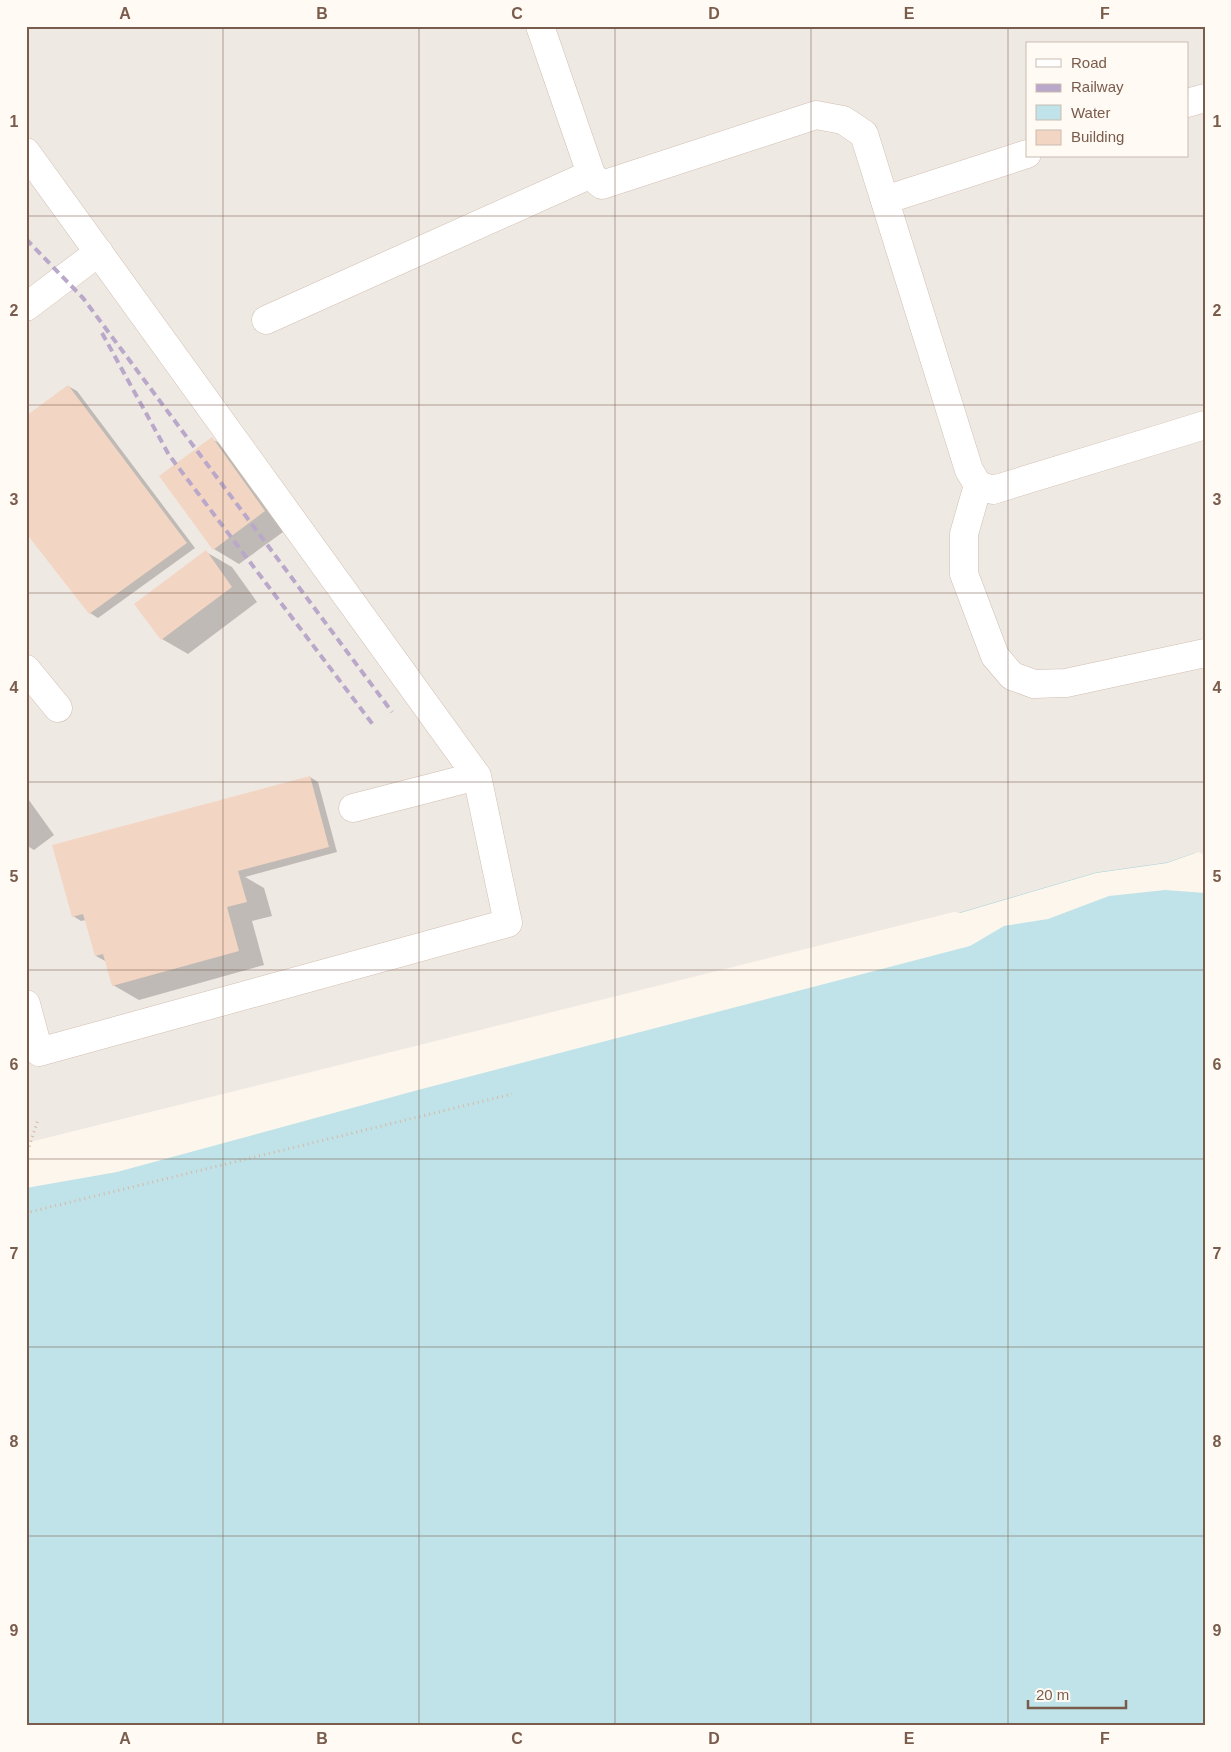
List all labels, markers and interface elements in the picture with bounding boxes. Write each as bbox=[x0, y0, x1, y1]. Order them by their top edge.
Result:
text: A bbox=[119, 5, 131, 22]
text: B bbox=[316, 5, 328, 22]
text: C bbox=[511, 5, 523, 22]
text: D bbox=[708, 5, 720, 22]
text: E bbox=[904, 5, 915, 22]
text: F bbox=[1100, 5, 1110, 22]
legend bbox=[1026, 42, 1188, 158]
text: Road bbox=[1071, 54, 1107, 71]
text: Railway bbox=[1071, 78, 1124, 95]
text: Water bbox=[1071, 104, 1110, 121]
text: 1 bbox=[10, 113, 19, 130]
text: 1 bbox=[1213, 113, 1222, 130]
text: Building bbox=[1071, 128, 1124, 145]
text: 2 bbox=[10, 302, 19, 319]
text: 2 bbox=[1213, 302, 1222, 319]
text: 3 bbox=[10, 491, 19, 508]
text: 3 bbox=[1213, 491, 1222, 508]
text: 4 bbox=[10, 679, 19, 696]
text: 4 bbox=[1213, 679, 1222, 696]
text: 5 bbox=[10, 868, 19, 885]
text: 5 bbox=[1213, 868, 1222, 885]
text: 6 bbox=[10, 1056, 19, 1073]
text: 6 bbox=[1213, 1056, 1222, 1073]
text: 7 bbox=[10, 1245, 19, 1262]
text: 7 bbox=[1213, 1245, 1222, 1262]
text: 8 bbox=[10, 1433, 19, 1450]
text: 8 bbox=[1213, 1433, 1222, 1450]
text: 9 bbox=[10, 1622, 19, 1639]
text: 9 bbox=[1213, 1622, 1222, 1639]
scale bar bbox=[1028, 1677, 1126, 1709]
text: 20 m bbox=[1036, 1686, 1069, 1703]
text: A bbox=[119, 1730, 131, 1747]
text: B bbox=[316, 1730, 328, 1747]
text: C bbox=[511, 1730, 523, 1747]
text: D bbox=[708, 1730, 720, 1747]
text: E bbox=[904, 1730, 915, 1747]
text: F bbox=[1100, 1730, 1110, 1747]

